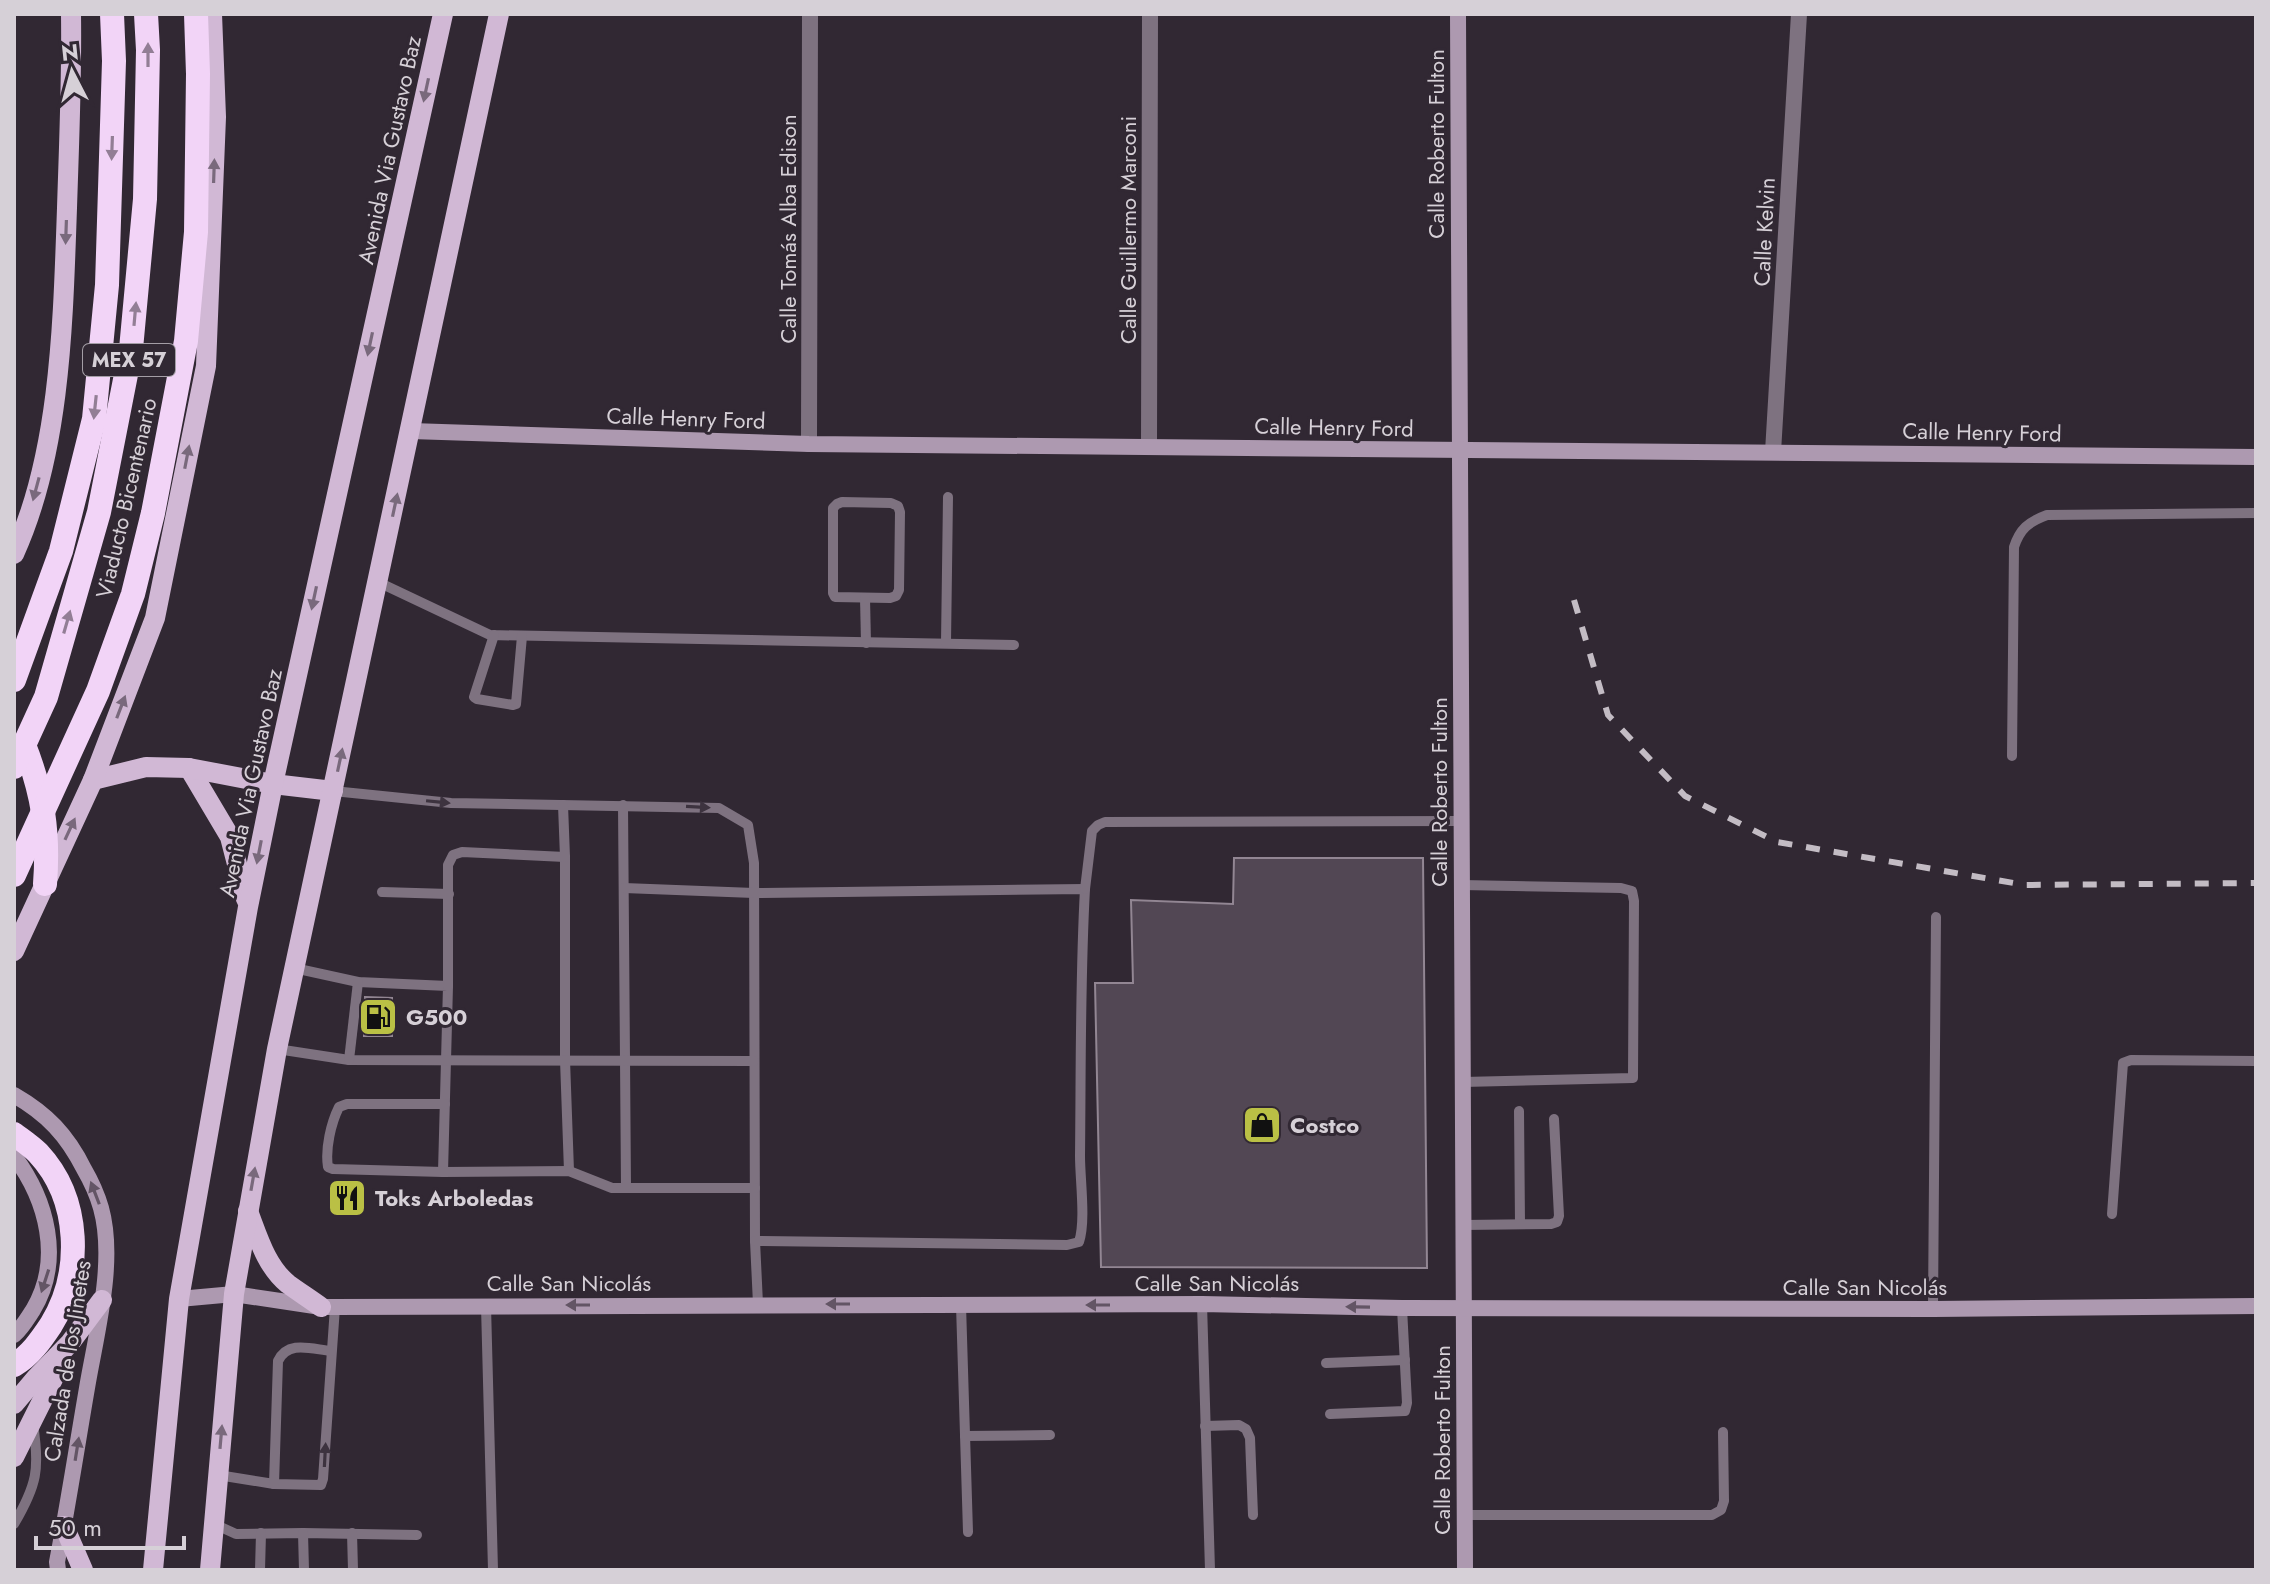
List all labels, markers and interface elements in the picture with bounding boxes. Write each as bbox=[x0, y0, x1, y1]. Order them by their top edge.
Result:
north arrow bbox=[32, 32, 112, 112]
street label: Avenida Via Gustavo Baz bbox=[349, 33, 429, 267]
text: N bbox=[60, 35, 80, 69]
one-way arrow bbox=[142, 42, 154, 67]
street label: Calle Roberto Fulton bbox=[1420, 49, 1452, 239]
one-way arrow bbox=[419, 78, 432, 103]
street label: Calle Tomás Alba Edison bbox=[772, 114, 804, 344]
street label: Calle Guillermo Marconi bbox=[1112, 116, 1144, 344]
one-way arrow bbox=[105, 136, 118, 161]
one-way arrow bbox=[207, 158, 220, 183]
street label: Calle Kelvin bbox=[1745, 177, 1783, 287]
one-way arrow bbox=[59, 220, 72, 245]
one-way arrow bbox=[128, 301, 141, 326]
one-way arrow bbox=[363, 332, 376, 357]
road number: MEX 57 bbox=[83, 344, 175, 376]
street label: Viaducto Bicentenario bbox=[87, 395, 165, 601]
one-way arrow bbox=[88, 395, 101, 420]
street label: Calle Henry Ford bbox=[606, 399, 766, 437]
street label: Calle Henry Ford bbox=[1254, 410, 1414, 444]
street label: Calle Henry Ford bbox=[1902, 415, 2062, 449]
one-way arrow bbox=[182, 444, 194, 469]
one-way arrow bbox=[29, 477, 41, 502]
one-way arrow bbox=[389, 493, 402, 518]
one-way arrow bbox=[307, 586, 320, 611]
one-way arrow bbox=[61, 610, 74, 634]
street label: Avenida Via Gustavo Baz bbox=[210, 666, 290, 900]
one-way arrow bbox=[115, 695, 128, 719]
street label: Calle Roberto Fulton bbox=[1423, 697, 1455, 887]
one-way arrow bbox=[334, 747, 347, 772]
one-way arrow bbox=[426, 796, 451, 809]
one-way arrow bbox=[686, 800, 711, 813]
one-way arrow bbox=[63, 818, 77, 841]
one-way arrow bbox=[252, 840, 265, 865]
fuel station icon: G500 bbox=[357, 996, 399, 1038]
place label: G500 bbox=[406, 1001, 467, 1033]
shop icon: Costco bbox=[1241, 1104, 1283, 1146]
place label: Costco bbox=[1290, 1109, 1359, 1141]
one-way arrow bbox=[248, 1166, 260, 1191]
restaurant icon: Toks Arboledas bbox=[326, 1177, 368, 1219]
one-way arrow bbox=[88, 1181, 101, 1205]
place label: Toks Arboledas bbox=[375, 1182, 533, 1214]
street label: Calzada de los Jinetes bbox=[35, 1258, 99, 1464]
street label: Calle San Nicolás bbox=[487, 1267, 651, 1299]
street label: Calle San Nicolás bbox=[1135, 1267, 1299, 1299]
one-way arrow bbox=[38, 1269, 50, 1293]
street label: Calle San Nicolás bbox=[1783, 1271, 1947, 1303]
one-way arrow bbox=[825, 1298, 850, 1311]
one-way arrow bbox=[565, 1299, 590, 1311]
one-way arrow bbox=[1085, 1299, 1110, 1311]
one-way arrow bbox=[1345, 1301, 1370, 1313]
street label: Calle Roberto Fulton bbox=[1426, 1345, 1458, 1535]
one-way arrow bbox=[215, 1424, 228, 1449]
one-way arrow bbox=[71, 1437, 83, 1462]
one-way arrow bbox=[319, 1442, 332, 1467]
scale bar bbox=[36, 1500, 184, 1550]
text: 50 m bbox=[48, 1510, 102, 1545]

